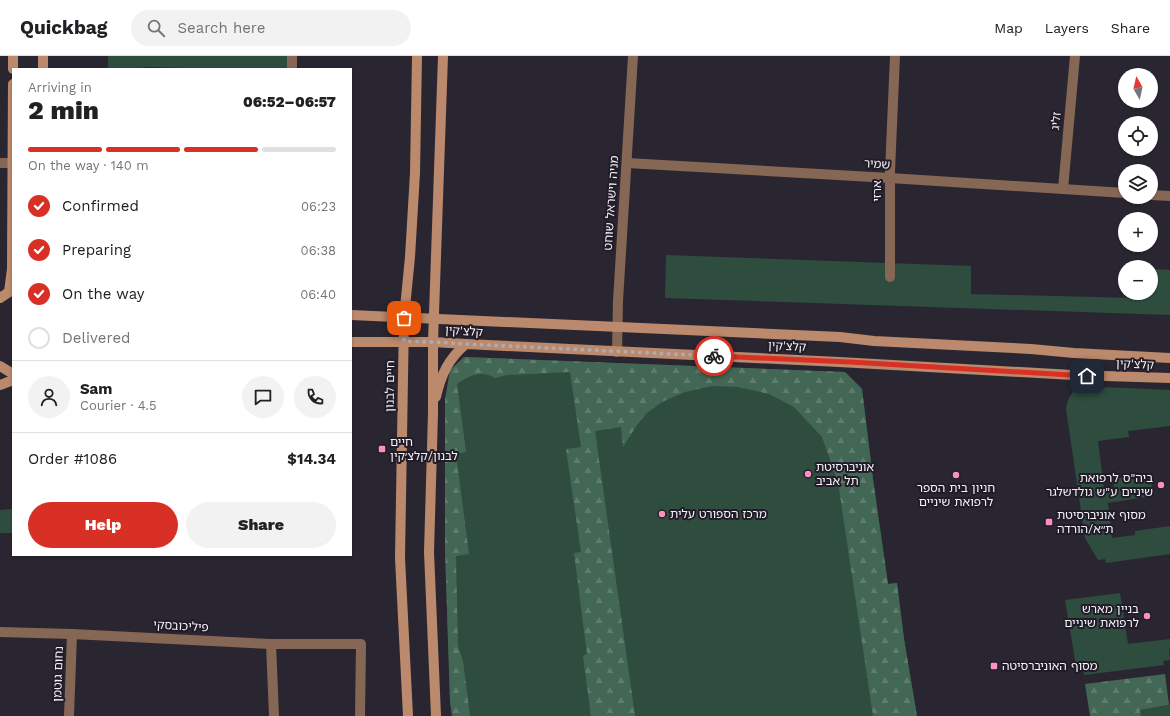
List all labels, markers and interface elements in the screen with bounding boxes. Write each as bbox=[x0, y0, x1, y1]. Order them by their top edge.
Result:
search box bbox=[131, 10, 411, 46]
text: Quickbag bbox=[20, 16, 107, 39]
icon: search bbox=[145, 17, 167, 39]
text: Search here bbox=[177, 19, 265, 37]
text: Map bbox=[994, 20, 1023, 36]
text: Layers bbox=[1045, 20, 1089, 36]
text: Share bbox=[1111, 20, 1150, 36]
north arrow bbox=[1118, 68, 1158, 108]
map controls bbox=[1118, 68, 1158, 300]
text: Arriving in bbox=[28, 80, 92, 95]
text: 06:52–06:57 bbox=[243, 93, 336, 111]
text: 2 min bbox=[28, 95, 99, 125]
street label: זליג bbox=[1048, 111, 1064, 131]
button: locate bbox=[1118, 116, 1158, 156]
street label: מניה וישראל שוחט bbox=[601, 155, 621, 251]
street label: שמיר bbox=[864, 156, 890, 172]
text: On the way · 140 m bbox=[28, 158, 149, 173]
button: layers bbox=[1118, 164, 1158, 204]
street label: ארזי bbox=[870, 180, 884, 202]
icon: check bbox=[28, 195, 50, 217]
text: Confirmed bbox=[62, 197, 139, 215]
text: 06:23 bbox=[301, 199, 336, 214]
button: + bbox=[1118, 212, 1158, 252]
icon: check bbox=[28, 239, 50, 261]
text: Preparing bbox=[62, 241, 131, 259]
text: 06:38 bbox=[301, 243, 336, 258]
button: − bbox=[1118, 260, 1158, 300]
icon: check bbox=[28, 283, 50, 305]
text: On the way bbox=[62, 285, 144, 303]
text: 06:40 bbox=[300, 287, 336, 302]
pin bbox=[387, 301, 421, 335]
icon: bag bbox=[393, 307, 415, 329]
street label: קלצ'קין bbox=[444, 323, 484, 339]
text: Delivered bbox=[62, 329, 130, 347]
courier bbox=[694, 336, 734, 376]
street label: קלצ'קין bbox=[768, 338, 807, 354]
icon: bike bbox=[703, 345, 725, 367]
street label: קלצ'קין bbox=[1116, 356, 1155, 372]
pin bbox=[1070, 359, 1104, 393]
street label: חיים לבנון bbox=[383, 360, 397, 412]
icon: home bbox=[1076, 365, 1098, 387]
button: person bbox=[28, 376, 70, 418]
button: chat bbox=[242, 376, 284, 418]
button: phone bbox=[294, 376, 336, 418]
text: Sam bbox=[80, 380, 112, 398]
text: Courier · 4.5 bbox=[80, 398, 157, 413]
place label: חיים לבנון/קלצ׳קין bbox=[390, 435, 458, 463]
marker: חיים לבנון/קלצ׳קין bbox=[377, 444, 387, 454]
text: Order #1086 bbox=[28, 450, 117, 468]
text: $14.34 bbox=[287, 450, 336, 468]
place label: אוניברסיטת תל אביב bbox=[816, 460, 874, 488]
marker: אוניברסיטת תל אביב bbox=[803, 469, 813, 479]
marker: חניון בית הספר לרפואת שיניים bbox=[951, 470, 961, 480]
place label: ביה"ס לרפואת שיניים ע"ש גולדשלגר bbox=[1046, 471, 1153, 499]
marker: ביה"ס לרפואת שיניים ע"ש גולדשלגר bbox=[1156, 480, 1166, 490]
place label: חניון בית הספר לרפואת שיניים bbox=[917, 481, 995, 509]
button: Help bbox=[28, 502, 178, 548]
button: Share bbox=[186, 502, 336, 548]
place label: מרכז הספורט עלית bbox=[670, 507, 767, 521]
place label: מסוף אוניברסיטת ת״א/הורדה bbox=[1057, 508, 1146, 536]
marker: מרכז הספורט עלית bbox=[657, 509, 667, 519]
marker: מסוף אוניברסיטת ת״א/הורדה bbox=[1044, 517, 1054, 527]
place label: בניין מארש לרפואת שיניים bbox=[1064, 602, 1139, 630]
marker: בניין מארש לרפואת שיניים bbox=[1142, 611, 1152, 621]
street label: פיליכובסקי bbox=[153, 618, 209, 634]
street label: נחום גוטמן bbox=[50, 646, 66, 702]
place label: מסוף האוניברסיטה bbox=[1002, 659, 1097, 673]
marker: מסוף האוניברסיטה bbox=[989, 661, 999, 671]

